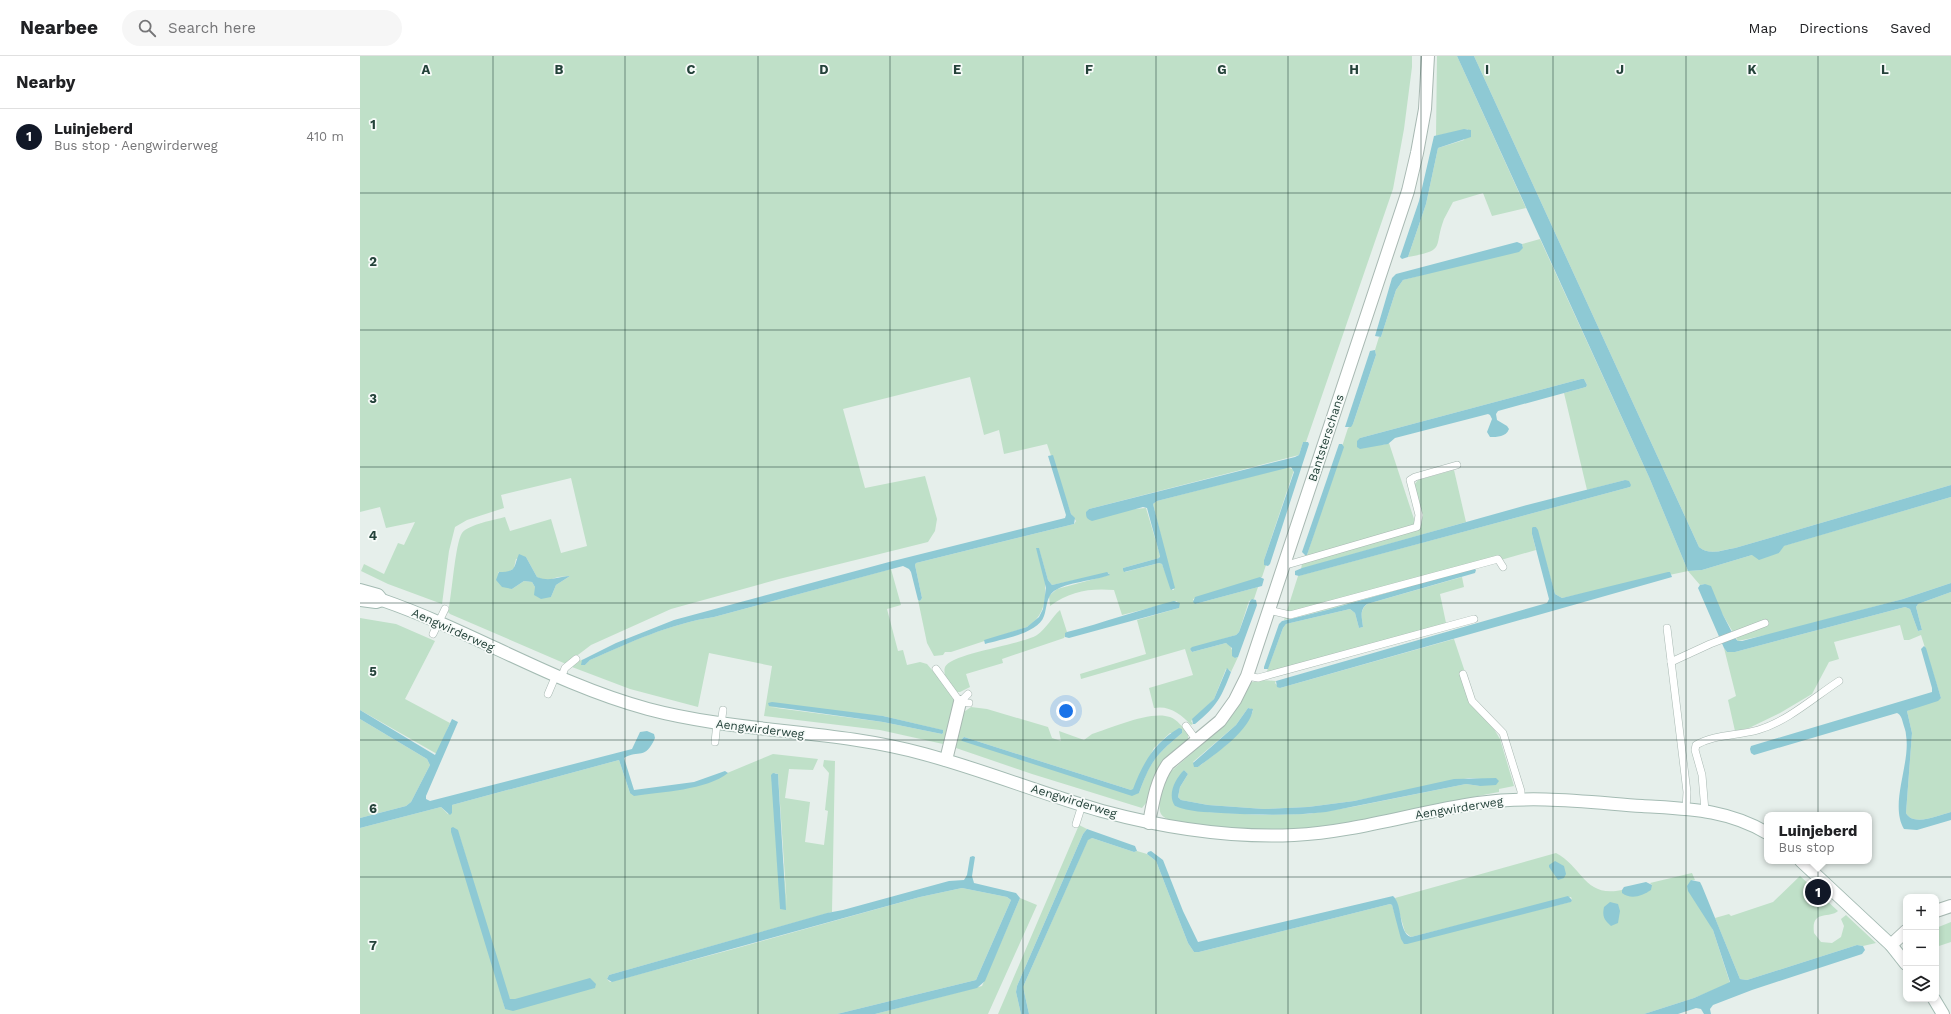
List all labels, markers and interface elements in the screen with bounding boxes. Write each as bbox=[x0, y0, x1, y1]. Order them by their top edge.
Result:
search box bbox=[122, 10, 402, 46]
text: Nearbee bbox=[20, 16, 98, 39]
icon: search bbox=[136, 17, 158, 39]
text: Search here bbox=[168, 19, 256, 37]
text: Map bbox=[1749, 20, 1777, 36]
text: Directions bbox=[1799, 20, 1868, 36]
text: Saved bbox=[1890, 20, 1931, 36]
text: A bbox=[422, 62, 431, 77]
text: B bbox=[555, 62, 564, 77]
text: C bbox=[687, 62, 696, 77]
text: D bbox=[819, 62, 829, 77]
text: E bbox=[953, 62, 961, 77]
text: F bbox=[1085, 62, 1093, 77]
text: G bbox=[1217, 62, 1227, 77]
text: H bbox=[1349, 62, 1359, 77]
text: I bbox=[1485, 62, 1489, 77]
text: J bbox=[1616, 62, 1624, 77]
text: K bbox=[1747, 62, 1757, 77]
text: L bbox=[1881, 62, 1889, 77]
text: Nearby bbox=[16, 72, 75, 92]
text: 1 bbox=[370, 117, 376, 132]
text: Luinjeberd bbox=[54, 120, 133, 138]
text: 1 bbox=[26, 129, 32, 144]
text: 410 m bbox=[306, 129, 344, 144]
text: Bus stop · Aengwirderweg bbox=[54, 138, 218, 153]
text: 2 bbox=[369, 254, 377, 269]
text: 3 bbox=[369, 391, 377, 406]
street label: Bantsterschans bbox=[1305, 393, 1347, 483]
text: 4 bbox=[369, 528, 378, 543]
street label: Aengwirderweg bbox=[410, 606, 497, 655]
text: 5 bbox=[369, 664, 377, 679]
your location bbox=[1056, 701, 1076, 721]
street label: Aengwirderweg bbox=[715, 717, 806, 741]
street label: Aengwirderweg bbox=[1029, 781, 1119, 821]
street label: Aengwirderweg bbox=[1414, 794, 1505, 822]
text: 6 bbox=[369, 801, 377, 816]
popup bbox=[1764, 812, 1872, 864]
text: Luinjeberd bbox=[1779, 822, 1857, 840]
text: Bus stop bbox=[1779, 840, 1835, 855]
pin: 1 bbox=[1805, 877, 1831, 907]
map controls bbox=[1903, 894, 1939, 1002]
button: + bbox=[1903, 894, 1939, 930]
button: − bbox=[1903, 930, 1939, 966]
text: 7 bbox=[369, 938, 377, 953]
button: layers bbox=[1903, 966, 1939, 1002]

